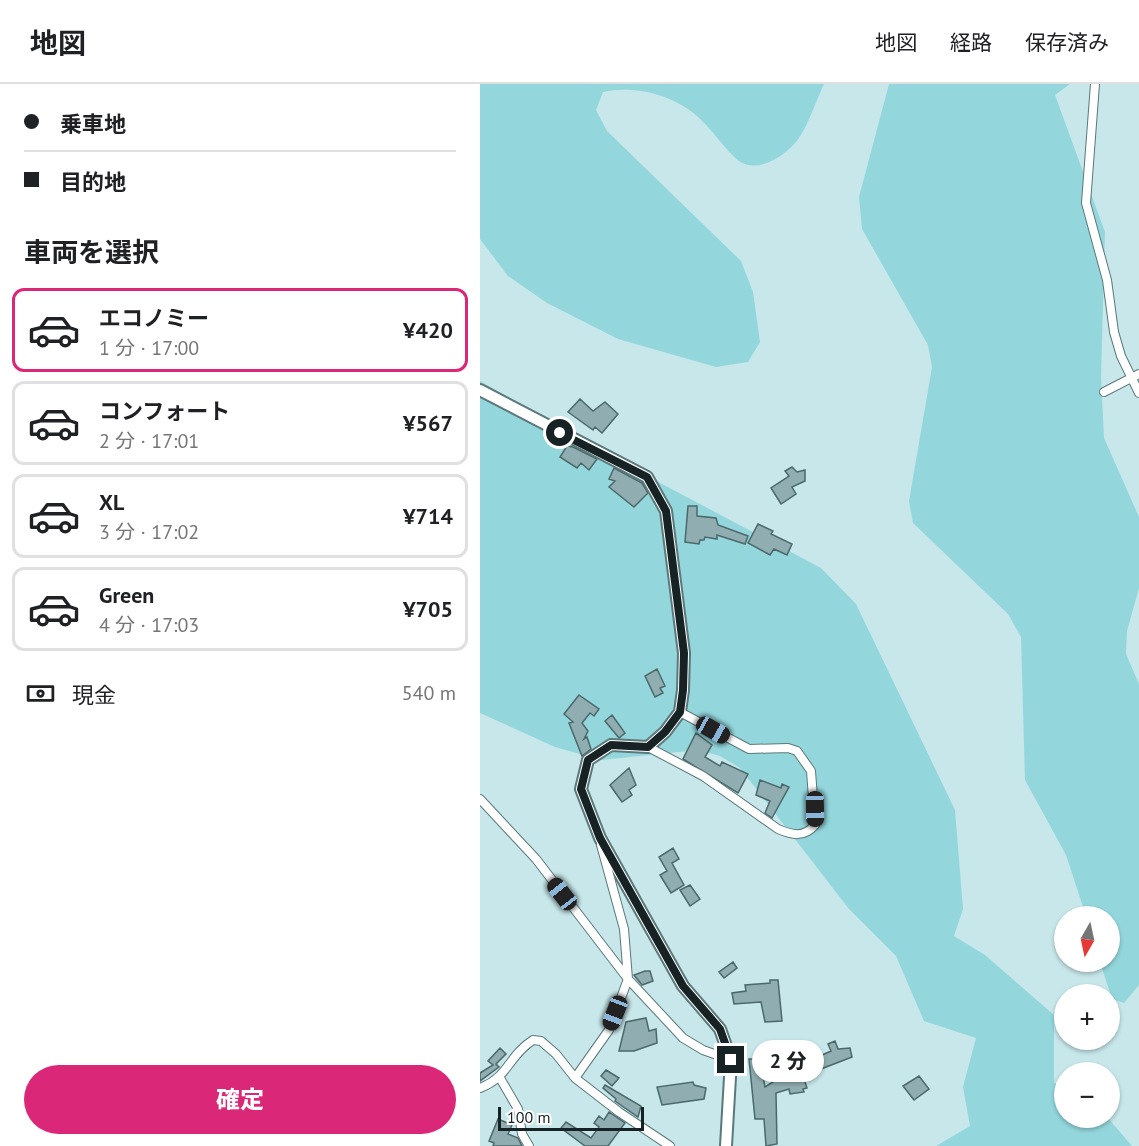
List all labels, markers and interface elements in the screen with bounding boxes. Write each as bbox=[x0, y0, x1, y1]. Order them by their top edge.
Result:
text: 地図 bbox=[30, 24, 86, 61]
text: 地図 bbox=[875, 29, 917, 56]
text: 経路 bbox=[950, 29, 992, 56]
text: 保存済み bbox=[1025, 29, 1109, 56]
text: 乗車地 bbox=[60, 110, 126, 138]
text: 目的地 bbox=[60, 168, 126, 196]
text: 車両を選択 bbox=[24, 235, 159, 269]
icon: car bbox=[27, 303, 81, 357]
text: エコノミー bbox=[99, 304, 209, 332]
text: ¥420 bbox=[403, 316, 453, 344]
text: 1 分 · 17:00 bbox=[99, 335, 199, 361]
icon: car bbox=[27, 396, 81, 450]
text: コンフォート bbox=[99, 397, 230, 425]
text: ¥567 bbox=[403, 409, 453, 437]
route start bbox=[546, 419, 573, 446]
text: 2 分 · 17:01 bbox=[99, 428, 199, 454]
text: XL bbox=[99, 488, 124, 516]
icon: car bbox=[27, 489, 81, 543]
text: ¥714 bbox=[403, 502, 453, 530]
text: 3 分 · 17:02 bbox=[99, 519, 199, 545]
text: Green bbox=[99, 581, 154, 609]
icon: car bbox=[27, 582, 81, 636]
text: ¥705 bbox=[403, 595, 453, 623]
text: 4 分 · 17:03 bbox=[99, 612, 199, 638]
icon: cash bbox=[24, 677, 57, 710]
text: 540 m bbox=[402, 680, 456, 706]
text: 現金 bbox=[72, 681, 116, 709]
car bbox=[693, 713, 733, 747]
car bbox=[806, 791, 824, 827]
car bbox=[544, 874, 580, 914]
north arrow bbox=[1054, 906, 1120, 972]
map controls bbox=[1054, 906, 1120, 1128]
button: + bbox=[1054, 984, 1120, 1050]
car bbox=[600, 993, 630, 1033]
callout: 2 分 bbox=[752, 1039, 824, 1081]
route end bbox=[717, 1046, 744, 1073]
text: 2 分 bbox=[770, 1048, 806, 1074]
button: − bbox=[1054, 1062, 1120, 1128]
button: 確定 bbox=[24, 1065, 456, 1134]
scale bar bbox=[498, 1104, 644, 1132]
text: 100 m bbox=[507, 1107, 550, 1127]

